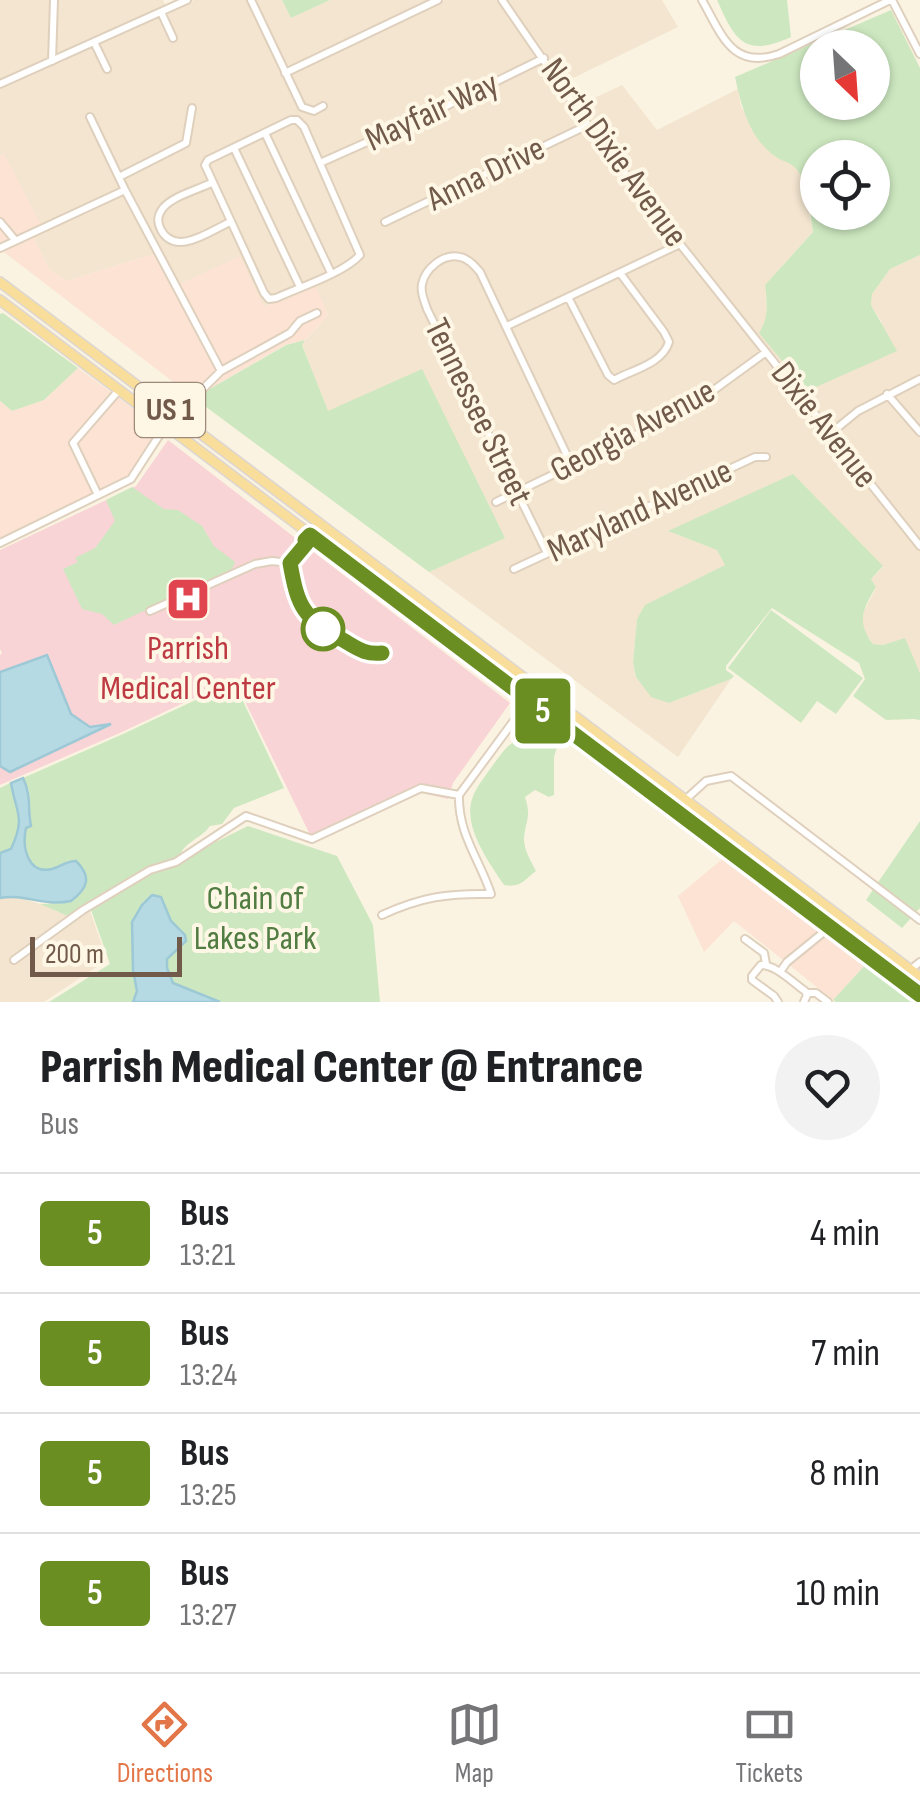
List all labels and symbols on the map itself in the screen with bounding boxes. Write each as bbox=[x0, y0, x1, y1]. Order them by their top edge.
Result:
north arrow bbox=[800, 30, 890, 120]
street label: North Dixie Avenue bbox=[531, 50, 697, 256]
street label: Mayfair Way bbox=[359, 63, 505, 161]
street label: Anna Drive bbox=[419, 127, 552, 221]
street label: Tennessee Street bbox=[414, 312, 542, 512]
street label: Dixie Avenue bbox=[761, 353, 887, 497]
street label: Georgia Avenue bbox=[543, 370, 723, 492]
road number: US 1 bbox=[135, 383, 205, 437]
street label: Maryland Avenue bbox=[541, 450, 739, 572]
hospital icon: Parrish Medical Center bbox=[165, 576, 211, 622]
unlabelled marker bbox=[302, 608, 344, 650]
place label: Parrish Medical Center bbox=[100, 627, 276, 710]
line badge: 5 bbox=[510, 678, 576, 744]
park label: Chain of Lakes Park bbox=[194, 877, 317, 960]
scale bar bbox=[30, 932, 182, 976]

